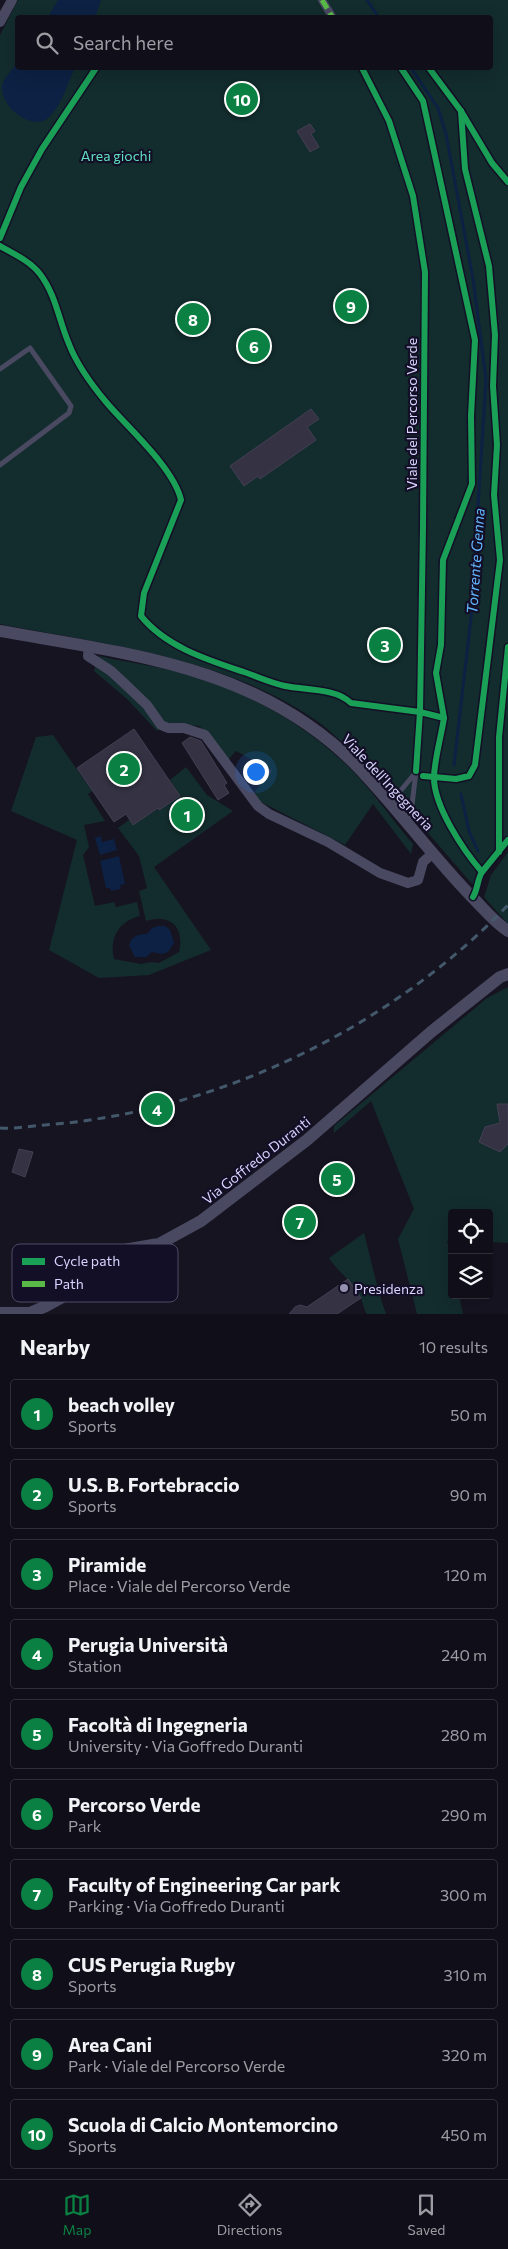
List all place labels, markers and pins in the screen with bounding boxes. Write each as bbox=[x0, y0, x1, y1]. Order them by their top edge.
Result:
pin: 10 bbox=[226, 80, 258, 118]
pin: 9 bbox=[335, 287, 367, 325]
pin: 8 bbox=[177, 300, 209, 338]
pin: 6 bbox=[238, 327, 270, 365]
pin: 3 bbox=[369, 626, 401, 664]
pin: 2 bbox=[108, 750, 140, 788]
pin: 1 bbox=[171, 796, 203, 834]
pin: 4 bbox=[141, 1090, 173, 1128]
pin: 5 bbox=[321, 1160, 353, 1198]
pin: 7 bbox=[284, 1203, 316, 1241]
place label: Presidenza bbox=[354, 1280, 423, 1297]
marker: Presidenza bbox=[338, 1282, 350, 1294]

